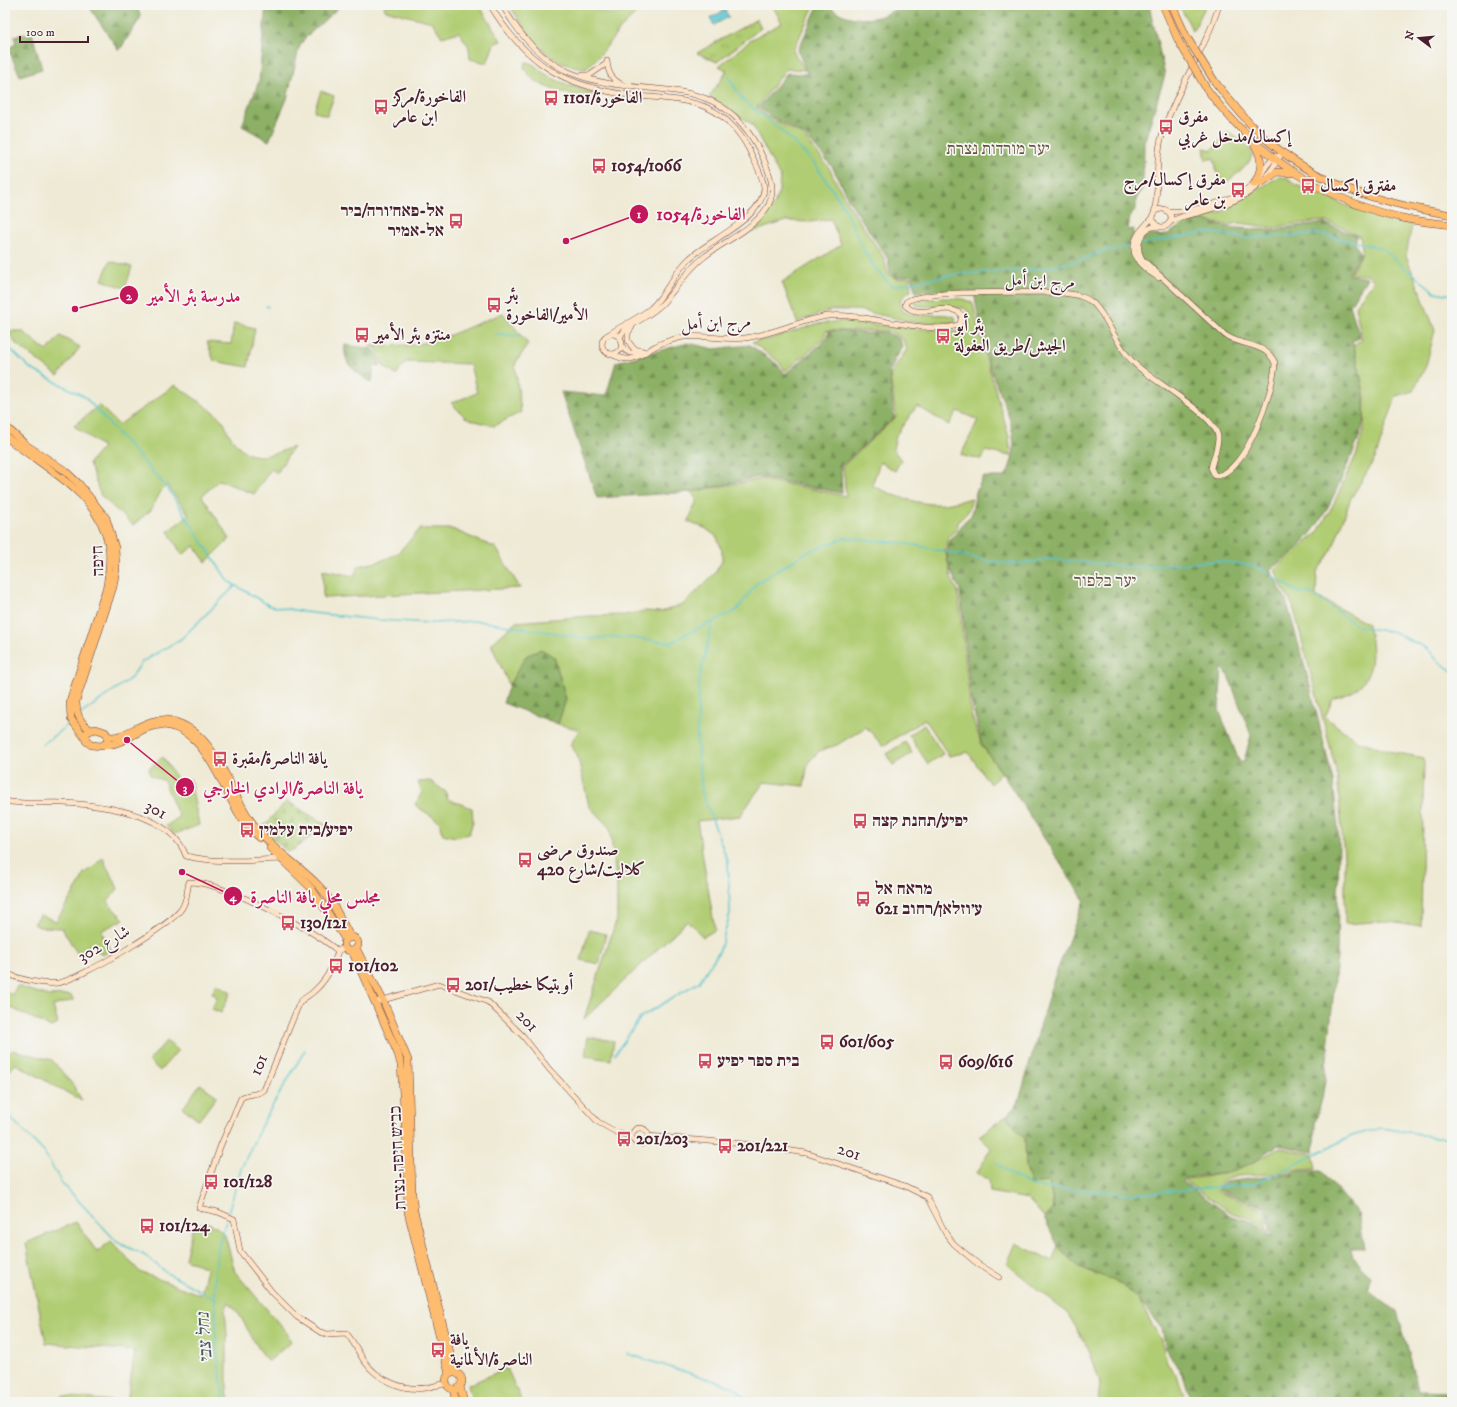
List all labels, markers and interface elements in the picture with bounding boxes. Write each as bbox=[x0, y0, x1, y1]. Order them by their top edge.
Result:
scale bar bbox=[20, 18, 88, 44]
north arrow bbox=[1399, 18, 1439, 58]
text: 100 m bbox=[26, 25, 55, 40]
text: N bbox=[1402, 29, 1418, 42]
place label: الفاخورة/مركز ابن عامر bbox=[391, 86, 467, 128]
place label: الفاخورة/1101 bbox=[563, 87, 643, 109]
bus stop icon: الفاخورة/1101 bbox=[542, 89, 560, 107]
bus stop icon: الفاخورة/مركز ابن عامر bbox=[372, 98, 390, 116]
place label: مفرق إكسال/مدخل غربي bbox=[1177, 106, 1292, 151]
bus stop icon: مفرق إكسال/مدخل غربي bbox=[1157, 118, 1175, 136]
park label: יער מורדות נצרת bbox=[946, 138, 1050, 160]
place label: 1054/1066 bbox=[611, 155, 682, 177]
bus stop icon: 1054/1066 bbox=[590, 157, 608, 175]
place label: مفرق إكسال/مرج بن عامر bbox=[1123, 169, 1227, 211]
place label: مفترق إكسال bbox=[1320, 175, 1396, 197]
bus stop icon: مفترق إكسال bbox=[1299, 177, 1317, 195]
bus stop icon: مفرق إكسال/مرج بن عامر bbox=[1229, 181, 1247, 199]
callout: الفاخورة/1054 bbox=[629, 199, 754, 229]
place label: אל-פאח׳ורה/ביר אל-אמיר bbox=[340, 200, 444, 242]
text: الفاخورة/1054 bbox=[656, 204, 746, 226]
text: 1 bbox=[637, 207, 642, 222]
bus stop icon: אל-פאח׳ורה/ביר אל-אמיר bbox=[447, 212, 465, 230]
street label: مرج ابن أمل bbox=[1004, 267, 1076, 296]
callout: مدرسة بئر الأمير bbox=[119, 280, 248, 310]
text: مدرسة بئر الأمير bbox=[145, 282, 241, 308]
place label: بئر الأمير/الفاخورة bbox=[504, 284, 589, 326]
text: 2 bbox=[126, 289, 133, 304]
bus stop icon: بئر الأمير/الفاخورة bbox=[485, 296, 503, 314]
street label: مرج ابن أمل bbox=[680, 308, 752, 339]
place label: بئر أبو الجيش/طريق العفولة bbox=[953, 313, 1066, 357]
place label: منتزه بئر الأمير bbox=[372, 321, 451, 346]
bus stop icon: منتزه بئر الأمير bbox=[353, 326, 371, 344]
bus stop icon: بئر أبو الجيش/طريق العفولة bbox=[934, 327, 952, 345]
street label: חיפה bbox=[86, 545, 110, 577]
park label: יער בלפור bbox=[1074, 570, 1137, 592]
place label: يافة الناصرة/مقبرة bbox=[232, 748, 329, 770]
bus stop icon: يافة الناصرة/مقبرة bbox=[211, 750, 229, 768]
callout: يافة الناصرة/الوادي الخارجي bbox=[175, 772, 370, 802]
text: يافة الناصرة/الوادي الخارجي bbox=[202, 778, 364, 803]
text: 3 bbox=[183, 781, 188, 796]
street label: 301 bbox=[141, 795, 171, 825]
place label: יפיע/תחנת קצה bbox=[872, 810, 968, 832]
bus stop icon: יפיע/תחנת קצה bbox=[851, 812, 869, 830]
place label: יפיע/בית עלמין bbox=[259, 819, 353, 841]
bus stop icon: יפיע/בית עלמין bbox=[238, 821, 256, 839]
place label: صندوق مرضى كلاليت/شارع 420 bbox=[536, 839, 645, 883]
bus stop icon: صندوق مرضى كلاليت/شارع 420 bbox=[516, 851, 534, 869]
place label: מראח אל ע׳וזלאן/רחוב 621 bbox=[875, 878, 982, 920]
callout: مجلس محلي يافة الناصرة bbox=[223, 881, 388, 911]
text: مجلس محلي يافة الناصرة bbox=[250, 887, 381, 915]
text: 4 bbox=[229, 890, 238, 905]
bus stop icon: מראח אל ע׳וזלאן/רחוב 621 bbox=[854, 890, 872, 908]
place label: 130/121 bbox=[300, 912, 347, 934]
bus stop icon: 130/121 bbox=[279, 914, 297, 932]
street label: شارع 302 bbox=[74, 920, 135, 970]
place label: 101/102 bbox=[348, 955, 398, 977]
bus stop icon: 101/102 bbox=[327, 957, 345, 975]
place label: أوبتيكا خطيب/201 bbox=[465, 972, 574, 996]
bus stop icon: أوبتيكا خطيب/201 bbox=[444, 976, 462, 994]
street label: 201 bbox=[511, 1005, 543, 1037]
place label: 601/605 bbox=[839, 1031, 895, 1053]
bus stop icon: 601/605 bbox=[818, 1033, 836, 1051]
place label: בית ספר יפיע bbox=[717, 1050, 799, 1072]
street label: 101 bbox=[245, 1051, 273, 1079]
place label: 609/616 bbox=[958, 1051, 1014, 1073]
bus stop icon: בית ספר יפיע bbox=[696, 1052, 714, 1070]
bus stop icon: 609/616 bbox=[937, 1053, 955, 1071]
street label: כביש חיפה-נצרת bbox=[384, 1105, 412, 1211]
place label: 201/203 bbox=[636, 1128, 688, 1150]
bus stop icon: 201/203 bbox=[615, 1130, 633, 1148]
place label: 201/221 bbox=[737, 1135, 788, 1157]
bus stop icon: 201/221 bbox=[716, 1137, 734, 1155]
street label: 201 bbox=[834, 1138, 864, 1166]
place label: 101/128 bbox=[223, 1171, 273, 1193]
bus stop icon: 101/128 bbox=[202, 1173, 220, 1191]
place label: 101/124 bbox=[159, 1215, 211, 1237]
bus stop icon: 101/124 bbox=[138, 1217, 156, 1235]
water label: נחל צבי bbox=[192, 1310, 218, 1364]
place label: يافة الناصرة/الألمانية bbox=[450, 1329, 533, 1371]
bus stop icon: يافة الناصرة/الألمانية bbox=[429, 1341, 447, 1359]

